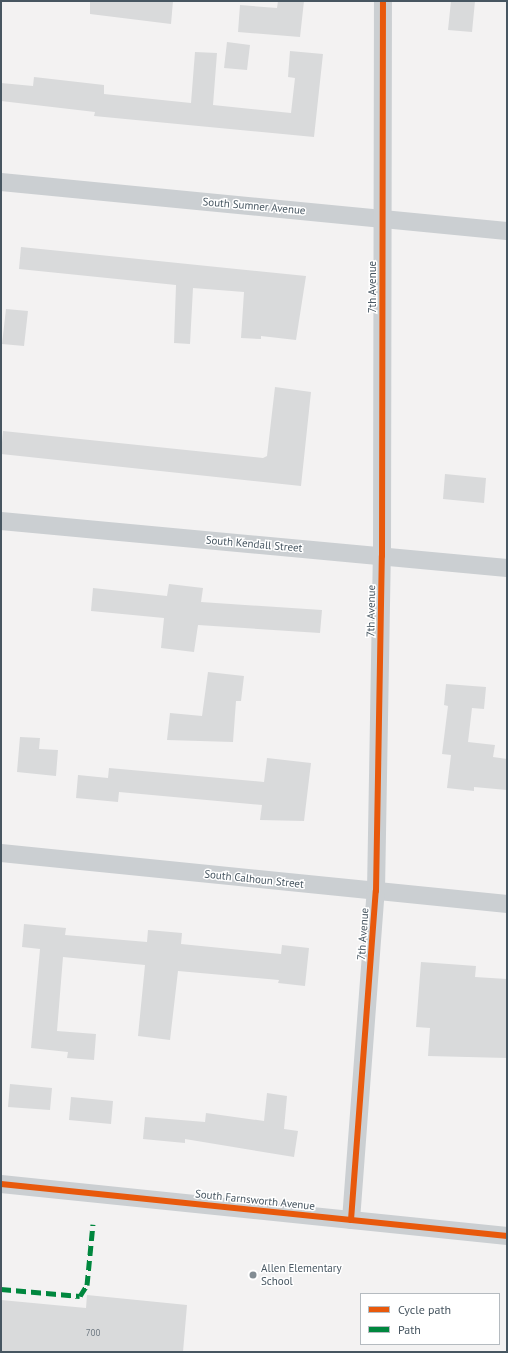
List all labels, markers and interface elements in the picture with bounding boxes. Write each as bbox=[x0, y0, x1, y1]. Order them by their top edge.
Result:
street label: South Sumner Avenue bbox=[202, 195, 306, 217]
street label: 7th Avenue bbox=[365, 261, 379, 313]
street label: South Kendall Street bbox=[205, 533, 303, 555]
street label: 7th Avenue bbox=[364, 585, 378, 637]
street label: South Calhoun Street bbox=[204, 867, 304, 891]
street label: 7th Avenue bbox=[355, 907, 371, 961]
street label: South Farnsworth Avenue bbox=[194, 1187, 316, 1213]
place label: Allen Elementary School bbox=[261, 1262, 342, 1288]
marker: Allen Elementary School bbox=[248, 1270, 258, 1280]
legend bbox=[360, 1293, 500, 1345]
text: Cycle path bbox=[398, 1302, 451, 1317]
text: Path bbox=[398, 1322, 421, 1337]
house number: 700 bbox=[86, 1328, 100, 1338]

